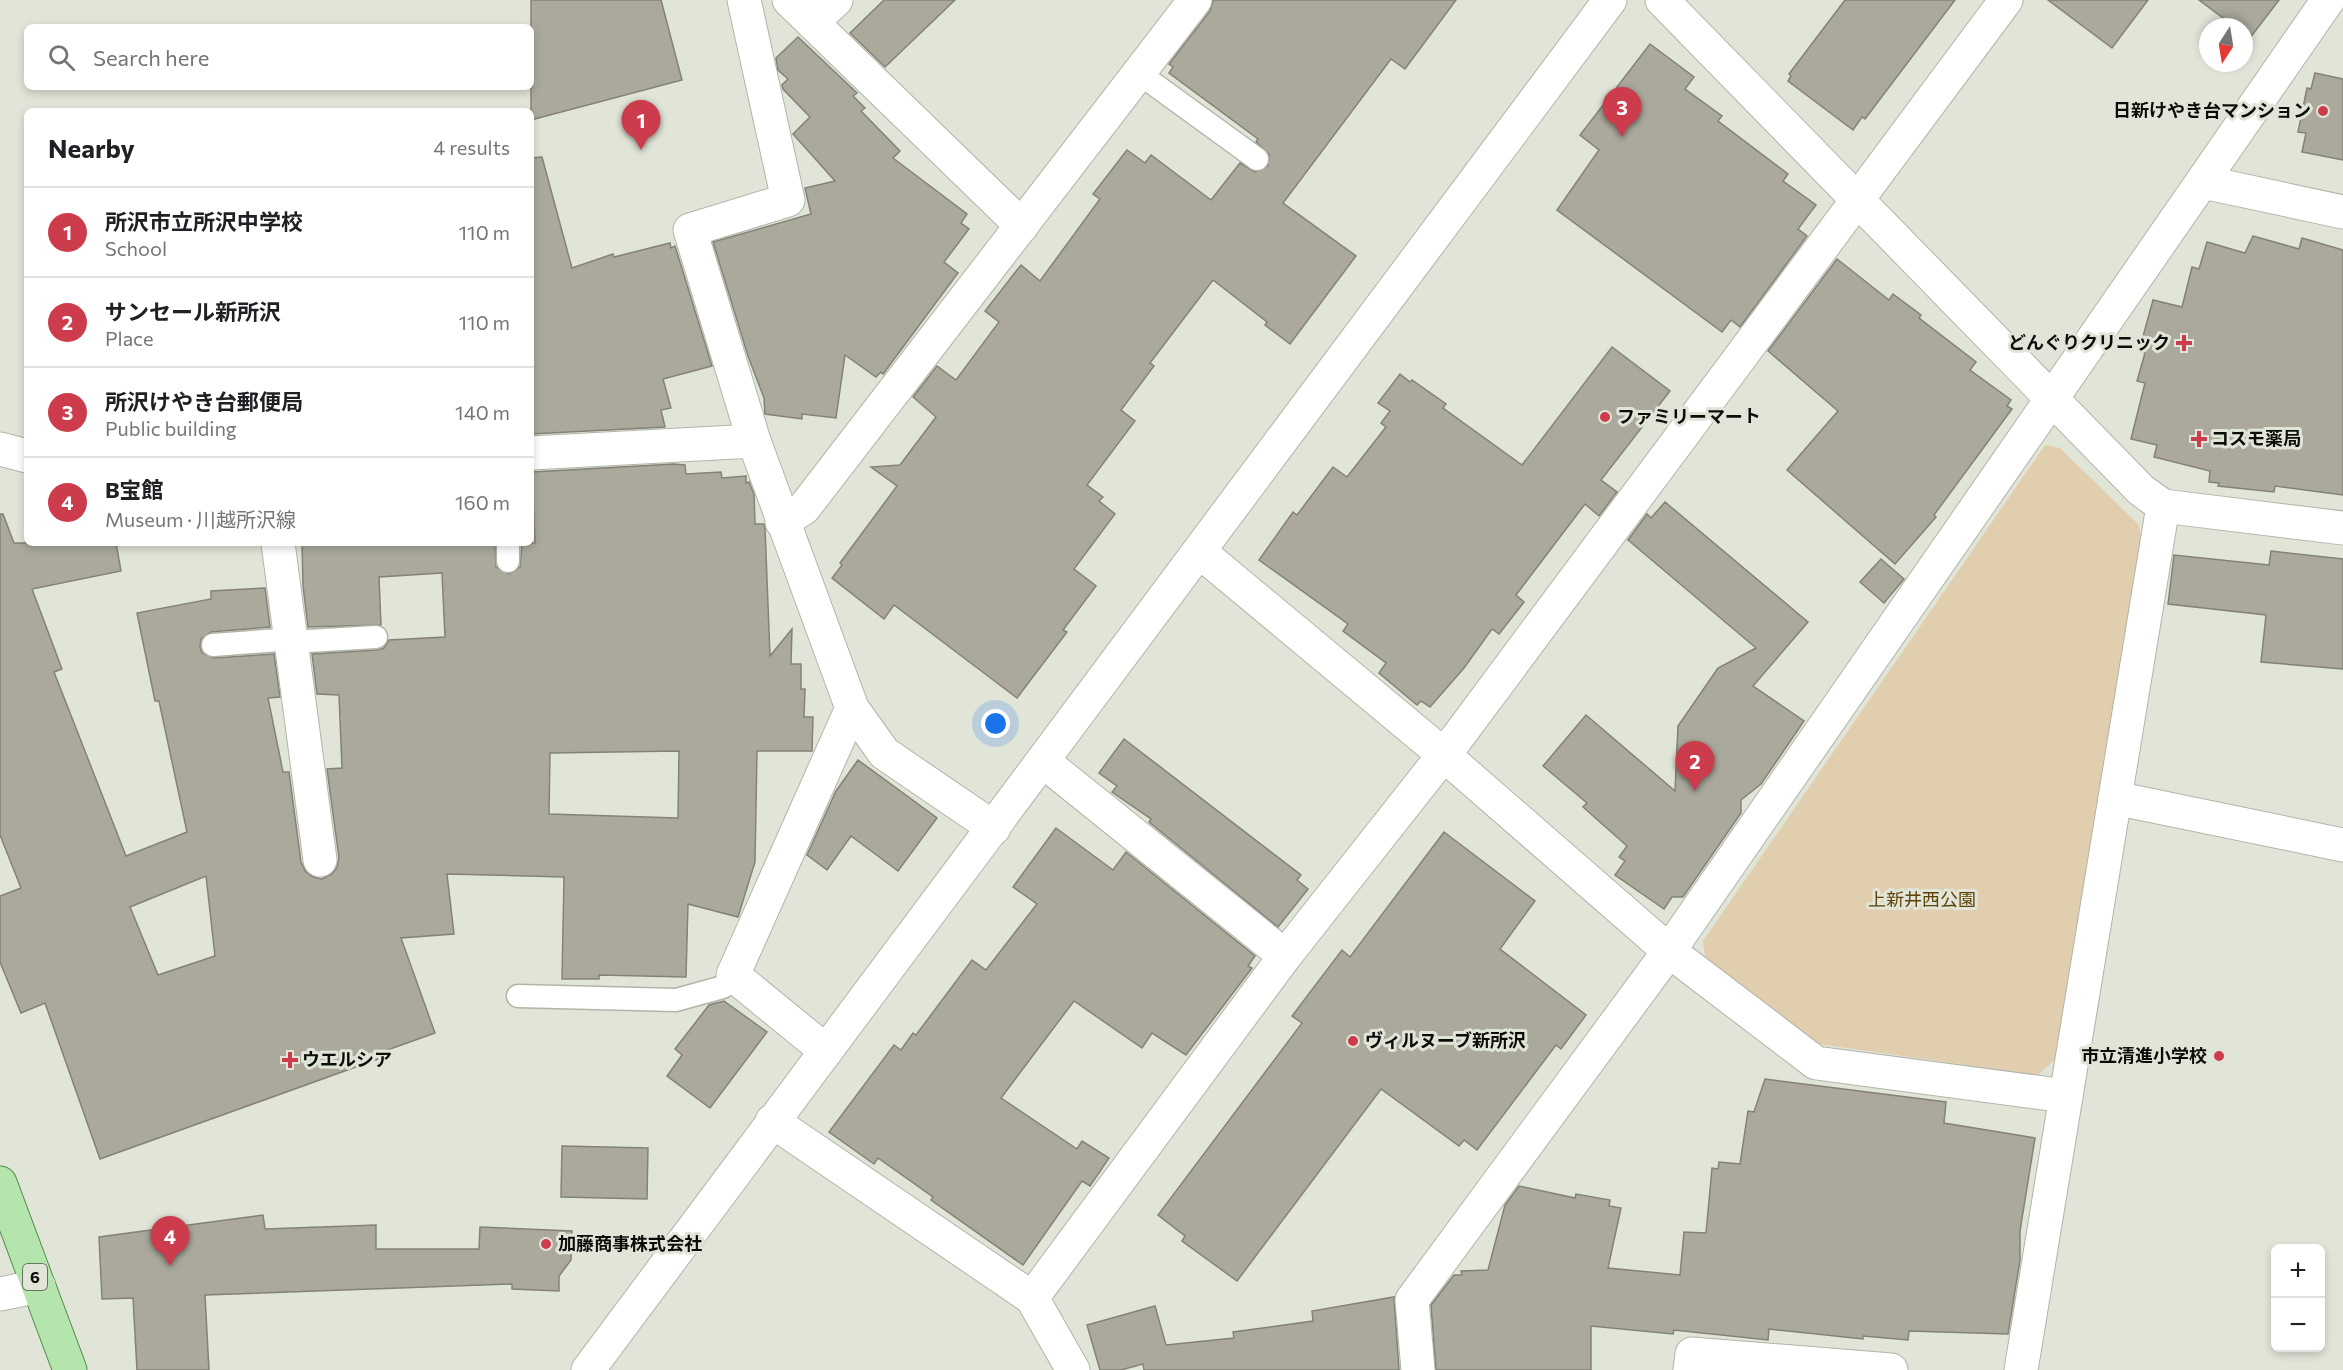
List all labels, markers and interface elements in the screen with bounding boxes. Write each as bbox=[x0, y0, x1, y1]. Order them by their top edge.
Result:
north arrow bbox=[2199, 18, 2253, 72]
search box bbox=[24, 24, 534, 90]
icon: search bbox=[45, 41, 78, 74]
text: Search here bbox=[93, 44, 209, 71]
pin: 3 bbox=[1602, 88, 1642, 137]
place label: 日新けやき台マンション bbox=[2113, 99, 2311, 121]
pin: 1 bbox=[622, 100, 660, 150]
marker: 日新けやき台マンション bbox=[2316, 104, 2330, 118]
text: Nearby bbox=[48, 132, 135, 163]
text: 4 results bbox=[433, 135, 510, 159]
text: 所沢市立所沢中学校 bbox=[105, 208, 303, 235]
text: 1 bbox=[63, 220, 72, 244]
text: 110 m bbox=[459, 220, 510, 244]
text: School bbox=[105, 236, 167, 260]
text: サンセール新所沢 bbox=[105, 298, 281, 325]
text: 2 bbox=[62, 310, 73, 334]
text: 110 m bbox=[459, 310, 510, 334]
text: Place bbox=[105, 326, 154, 350]
place label: どんぐりクリニック bbox=[2008, 331, 2170, 353]
marker: どんぐりクリニック bbox=[2175, 334, 2193, 352]
text: 所沢けやき台郵便局 bbox=[105, 388, 303, 415]
text: 3 bbox=[62, 400, 73, 424]
text: 140 m bbox=[455, 400, 510, 424]
place label: ファミリーマート bbox=[1617, 405, 1761, 427]
marker: ファミリーマート bbox=[1598, 410, 1612, 424]
text: Public building bbox=[105, 416, 237, 440]
place label: コスモ薬局 bbox=[2211, 427, 2301, 449]
marker: コスモ薬局 bbox=[2192, 432, 2206, 446]
text: B宝館 bbox=[105, 476, 164, 503]
text: 4 bbox=[61, 490, 74, 514]
text: 160 m bbox=[455, 490, 510, 514]
text: Museum · 川越所沢線 bbox=[105, 507, 296, 531]
your location bbox=[981, 709, 1010, 738]
pin: 2 bbox=[1676, 742, 1714, 791]
park label: 上新井西公園 bbox=[1868, 888, 1976, 910]
place label: ヴィルヌーブ新所沢 bbox=[1365, 1029, 1526, 1051]
marker: ヴィルヌーブ新所沢 bbox=[1346, 1034, 1360, 1048]
place label: 市立清進小学校 bbox=[2081, 1044, 2207, 1066]
place label: ウエルシア bbox=[302, 1048, 392, 1070]
marker: 市立清進小学校 bbox=[2212, 1049, 2226, 1063]
marker: ウエルシア bbox=[283, 1053, 297, 1067]
pin: 4 bbox=[150, 1216, 190, 1266]
place label: 加藤商事株式会社 bbox=[558, 1232, 702, 1254]
marker: 加藤商事株式会社 bbox=[539, 1237, 553, 1251]
map controls bbox=[2271, 1244, 2325, 1352]
button: + bbox=[2271, 1244, 2325, 1298]
road number: 6 bbox=[23, 1264, 47, 1290]
button: − bbox=[2271, 1298, 2325, 1352]

